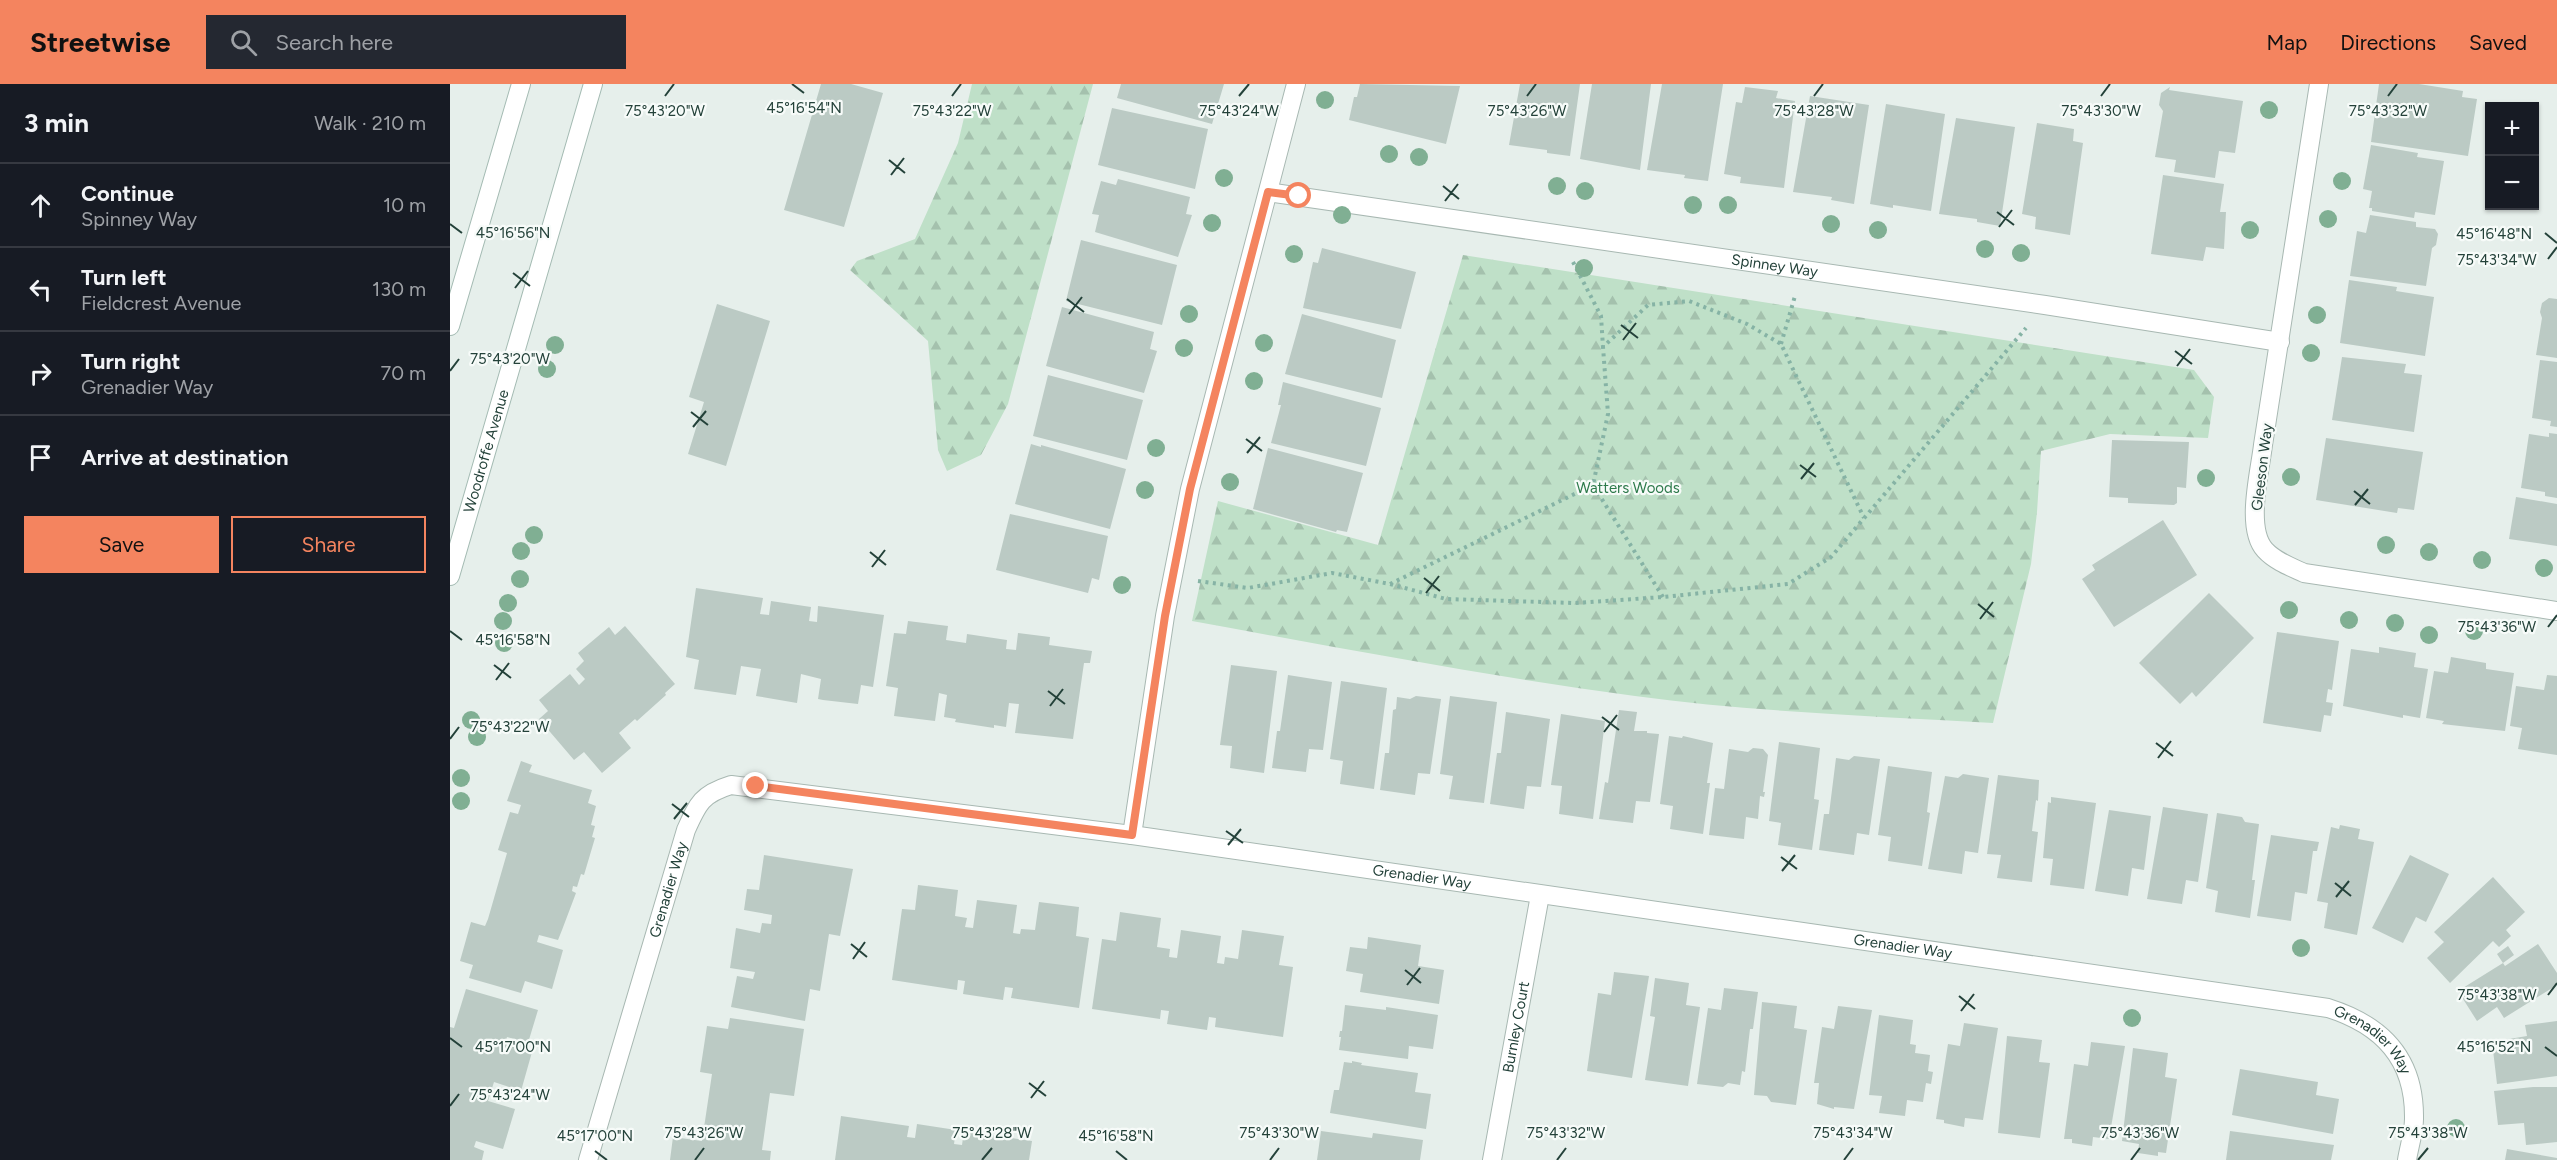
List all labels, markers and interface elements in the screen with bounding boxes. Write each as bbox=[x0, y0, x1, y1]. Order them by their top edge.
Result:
search box bbox=[206, 15, 626, 69]
text: Streetwise bbox=[30, 25, 170, 59]
icon: search bbox=[227, 26, 260, 59]
text: Search here bbox=[275, 29, 393, 56]
text: Map bbox=[2266, 30, 2307, 55]
text: Directions bbox=[2340, 30, 2436, 55]
text: Saved bbox=[2469, 30, 2527, 55]
text: 45°16'54"N bbox=[766, 99, 842, 117]
text: 75°43'20"W bbox=[625, 102, 706, 120]
text: 75°43'22"W bbox=[913, 102, 992, 120]
text: 75°43'24"W bbox=[1199, 102, 1279, 120]
text: 75°43'26"W bbox=[1488, 102, 1567, 120]
text: 75°43'28"W bbox=[1774, 102, 1854, 120]
text: 75°43'30"W bbox=[2061, 102, 2141, 120]
text: 75°43'32"W bbox=[2349, 102, 2428, 120]
map controls bbox=[2485, 102, 2539, 210]
button: + bbox=[2485, 102, 2539, 156]
text: 3 min bbox=[24, 107, 89, 139]
text: Walk · 210 m bbox=[314, 111, 426, 135]
button: − bbox=[2485, 156, 2539, 210]
text: Continue bbox=[81, 180, 174, 207]
route start bbox=[1285, 182, 1311, 208]
icon: ahead bbox=[24, 189, 57, 222]
text: 10 m bbox=[383, 193, 426, 217]
text: Spinney Way bbox=[81, 207, 197, 231]
text: 45°16'56"N bbox=[476, 224, 550, 242]
text: 45°16'48"N bbox=[2456, 225, 2532, 243]
street label: Spinney Way bbox=[1730, 251, 1819, 281]
text: 75°43'34"W bbox=[2457, 251, 2537, 269]
text: Turn left bbox=[81, 264, 167, 291]
icon: left bbox=[24, 273, 57, 306]
text: 130 m bbox=[372, 277, 426, 301]
text: Fieldcrest Avenue bbox=[81, 291, 242, 315]
text: Turn right bbox=[81, 348, 180, 375]
text: 75°43'20"W bbox=[470, 350, 551, 368]
icon: right bbox=[24, 357, 57, 390]
text: 70 m bbox=[380, 361, 426, 385]
text: Grenadier Way bbox=[81, 375, 213, 399]
street label: Woodroffe Avenue bbox=[460, 387, 513, 515]
street label: Gleeson Way bbox=[2248, 422, 2276, 512]
icon: arrive bbox=[24, 441, 57, 474]
text: Arrive at destination bbox=[81, 444, 289, 471]
park label: Watters Woods bbox=[1576, 479, 1680, 497]
button: Save bbox=[24, 516, 219, 573]
button: Share bbox=[231, 516, 426, 573]
text: 75°43'36"W bbox=[2458, 618, 2537, 636]
text: 45°16'58"N bbox=[475, 631, 551, 649]
text: 75°43'22"W bbox=[471, 718, 550, 736]
route end bbox=[742, 772, 768, 798]
street label: Grenadier Way bbox=[646, 839, 691, 940]
street label: Grenadier Way bbox=[1371, 861, 1472, 893]
street label: Grenadier Way bbox=[1852, 930, 1953, 963]
street label: Burnley Court bbox=[1499, 980, 1533, 1074]
text: 75°43'38"W bbox=[2457, 986, 2537, 1004]
street label: Grenadier Way bbox=[2331, 1002, 2415, 1077]
text: 45°17'00"N bbox=[475, 1038, 551, 1056]
text: 45°16'52"N bbox=[2457, 1038, 2531, 1056]
text: 75°43'24"W bbox=[470, 1086, 550, 1104]
text: 75°43'26"W bbox=[665, 1124, 744, 1142]
text: 75°43'28"W bbox=[952, 1124, 1032, 1142]
text: 75°43'30"W bbox=[1239, 1124, 1319, 1142]
text: 75°43'32"W bbox=[1527, 1124, 1606, 1142]
text: 75°43'34"W bbox=[1813, 1124, 1893, 1142]
text: 75°43'36"W bbox=[2101, 1124, 2180, 1142]
text: 75°43'38"W bbox=[2388, 1124, 2468, 1142]
text: 45°17'00"N bbox=[557, 1127, 633, 1145]
text: 45°16'58"N bbox=[1078, 1127, 1154, 1145]

